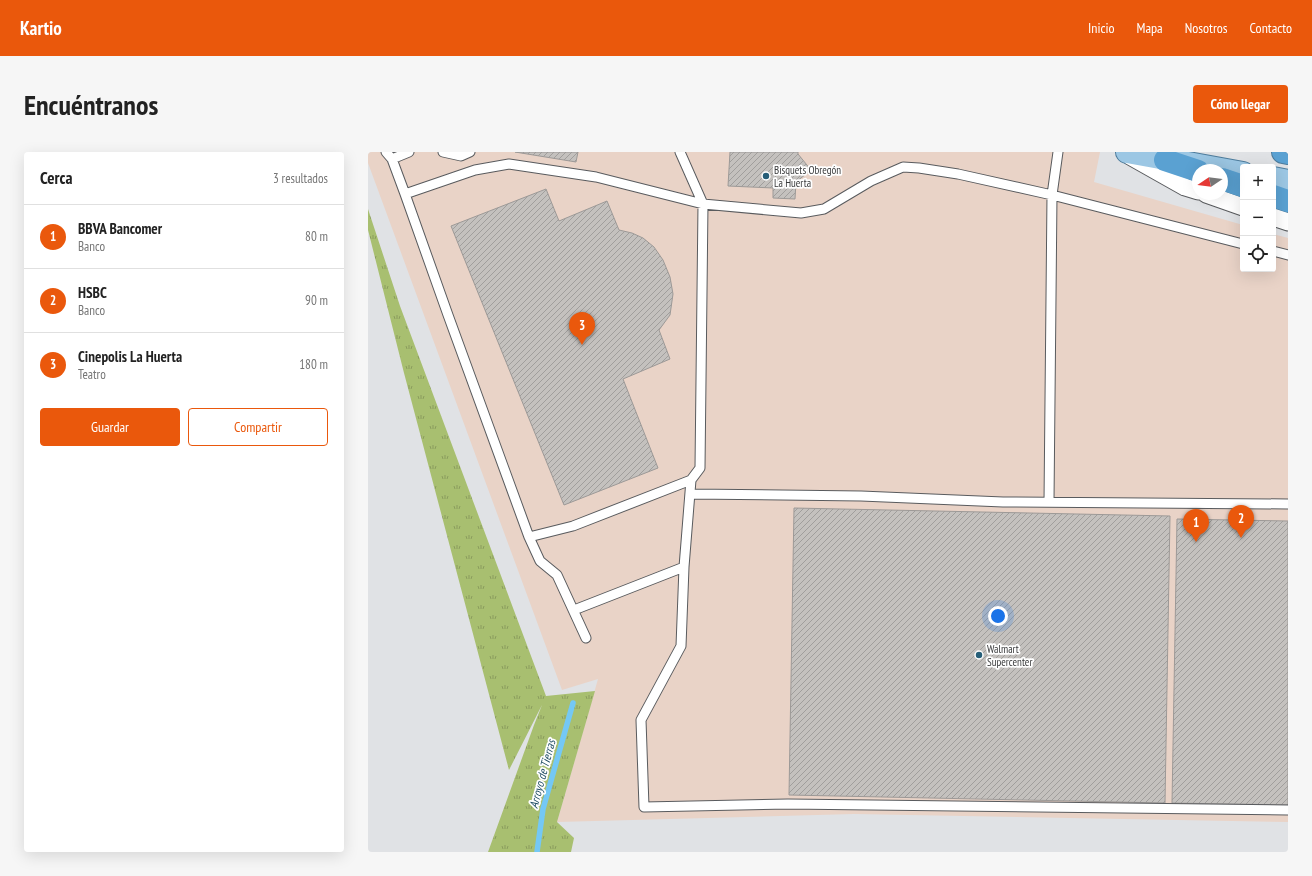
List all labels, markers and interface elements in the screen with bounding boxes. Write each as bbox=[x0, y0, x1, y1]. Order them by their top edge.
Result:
text: Kartio bbox=[20, 16, 62, 40]
text: Inicio bbox=[1088, 19, 1115, 37]
text: Mapa bbox=[1137, 19, 1163, 37]
text: Nosotros bbox=[1185, 19, 1228, 37]
text: Contacto bbox=[1250, 19, 1292, 37]
button: Cómo llegar bbox=[1193, 85, 1288, 123]
text: Encuéntranos bbox=[24, 86, 158, 123]
place label: Bisquets Obregón La Huerta bbox=[774, 163, 841, 190]
north arrow bbox=[1192, 164, 1228, 200]
map controls bbox=[1240, 164, 1276, 272]
button: + bbox=[1240, 164, 1276, 200]
text: Cerca bbox=[40, 167, 73, 189]
text: 3 resultados bbox=[273, 170, 328, 187]
marker: Bisquets Obregón La Huerta bbox=[761, 171, 771, 181]
button: − bbox=[1240, 200, 1276, 236]
text: BBVA Bancomer bbox=[78, 219, 162, 238]
text: 1 bbox=[50, 228, 56, 245]
text: 80 m bbox=[305, 228, 328, 245]
button: locate bbox=[1240, 236, 1276, 272]
text: Banco bbox=[78, 238, 105, 255]
text: HSBC bbox=[78, 283, 107, 302]
text: 2 bbox=[50, 292, 56, 309]
text: 90 m bbox=[305, 292, 328, 309]
text: Banco bbox=[78, 302, 105, 319]
pin: 3 bbox=[569, 312, 595, 345]
text: Cinepolis La Huerta bbox=[78, 347, 182, 366]
text: 3 bbox=[50, 356, 56, 373]
text: 180 m bbox=[299, 356, 328, 373]
text: Teatro bbox=[78, 366, 106, 383]
button: Guardar bbox=[40, 408, 180, 446]
button: Compartir bbox=[188, 408, 328, 446]
pin: 2 bbox=[1228, 505, 1254, 538]
pin: 1 bbox=[1183, 509, 1209, 542]
your location bbox=[988, 606, 1008, 626]
place label: Walmart Supercenter bbox=[987, 642, 1032, 669]
marker: Walmart Supercenter bbox=[974, 650, 984, 660]
water label: Arroyo de Tierras bbox=[526, 736, 559, 810]

